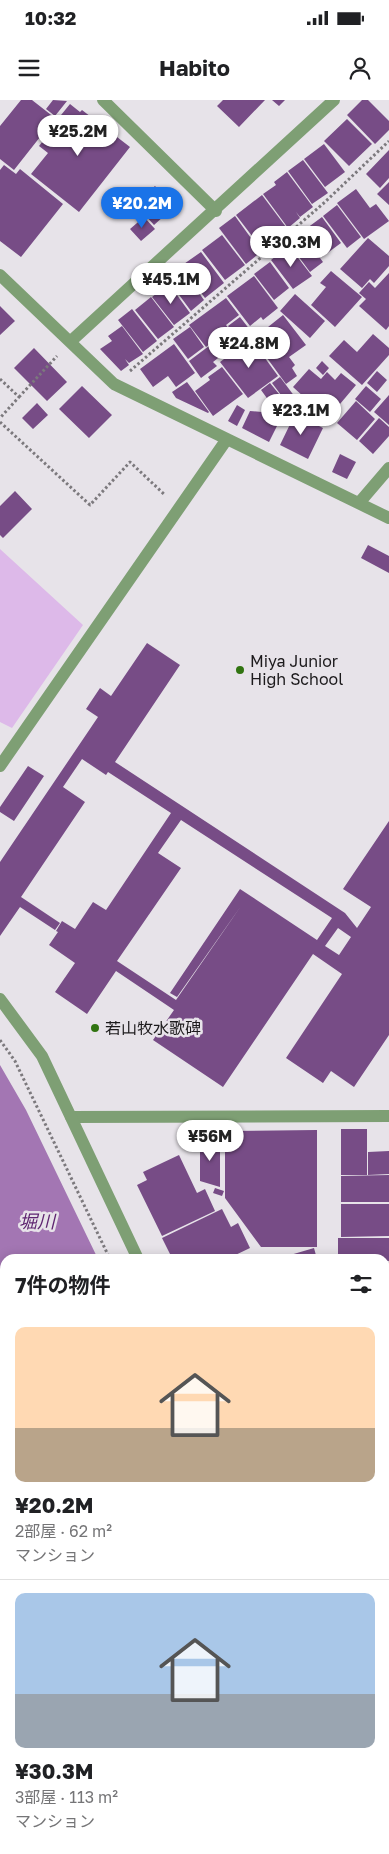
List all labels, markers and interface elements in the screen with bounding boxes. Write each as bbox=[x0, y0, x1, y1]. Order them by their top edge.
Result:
text: 10:32 bbox=[25, 6, 76, 29]
icon: menu bbox=[15, 54, 43, 82]
text: Habito bbox=[159, 54, 230, 81]
icon: person bbox=[346, 54, 374, 82]
pin: ¥25.2M bbox=[37, 115, 119, 157]
text: ¥25.2M bbox=[48, 121, 108, 141]
pin: ¥20.2M bbox=[101, 186, 183, 229]
text: ¥20.2M bbox=[112, 193, 172, 213]
pin: ¥30.3M bbox=[250, 226, 332, 268]
text: ¥30.3M bbox=[261, 232, 321, 252]
pin: ¥45.1M bbox=[130, 262, 212, 305]
text: ¥45.1M bbox=[142, 269, 200, 289]
pin: ¥24.8M bbox=[208, 326, 290, 369]
text: ¥24.8M bbox=[219, 333, 279, 353]
pin: ¥23.1M bbox=[260, 394, 342, 436]
text: ¥23.1M bbox=[272, 400, 330, 420]
place label: Miya Junior High School bbox=[250, 651, 343, 689]
marker: Miya Junior High School bbox=[234, 664, 246, 676]
place label: 若山牧水歌碑 bbox=[105, 1018, 201, 1038]
marker: 若山牧水歌碑 bbox=[89, 1022, 101, 1034]
pin: ¥56M bbox=[180, 1120, 240, 1162]
text: ¥56M bbox=[188, 1126, 232, 1146]
water label: 堀川 bbox=[19, 1210, 57, 1232]
icon: filters bbox=[347, 1270, 375, 1298]
text: 7件の物件 bbox=[15, 1272, 110, 1298]
icon: home bbox=[150, 1360, 240, 1450]
text: ¥20.2M bbox=[15, 1492, 94, 1518]
text: 2部屋 · 62 m² bbox=[15, 1521, 112, 1541]
text: マンション bbox=[15, 1545, 95, 1565]
icon: home bbox=[150, 1625, 240, 1715]
text: ¥30.3M bbox=[15, 1758, 94, 1784]
text: 3部屋 · 113 m² bbox=[15, 1787, 118, 1807]
text: マンション bbox=[15, 1811, 95, 1831]

